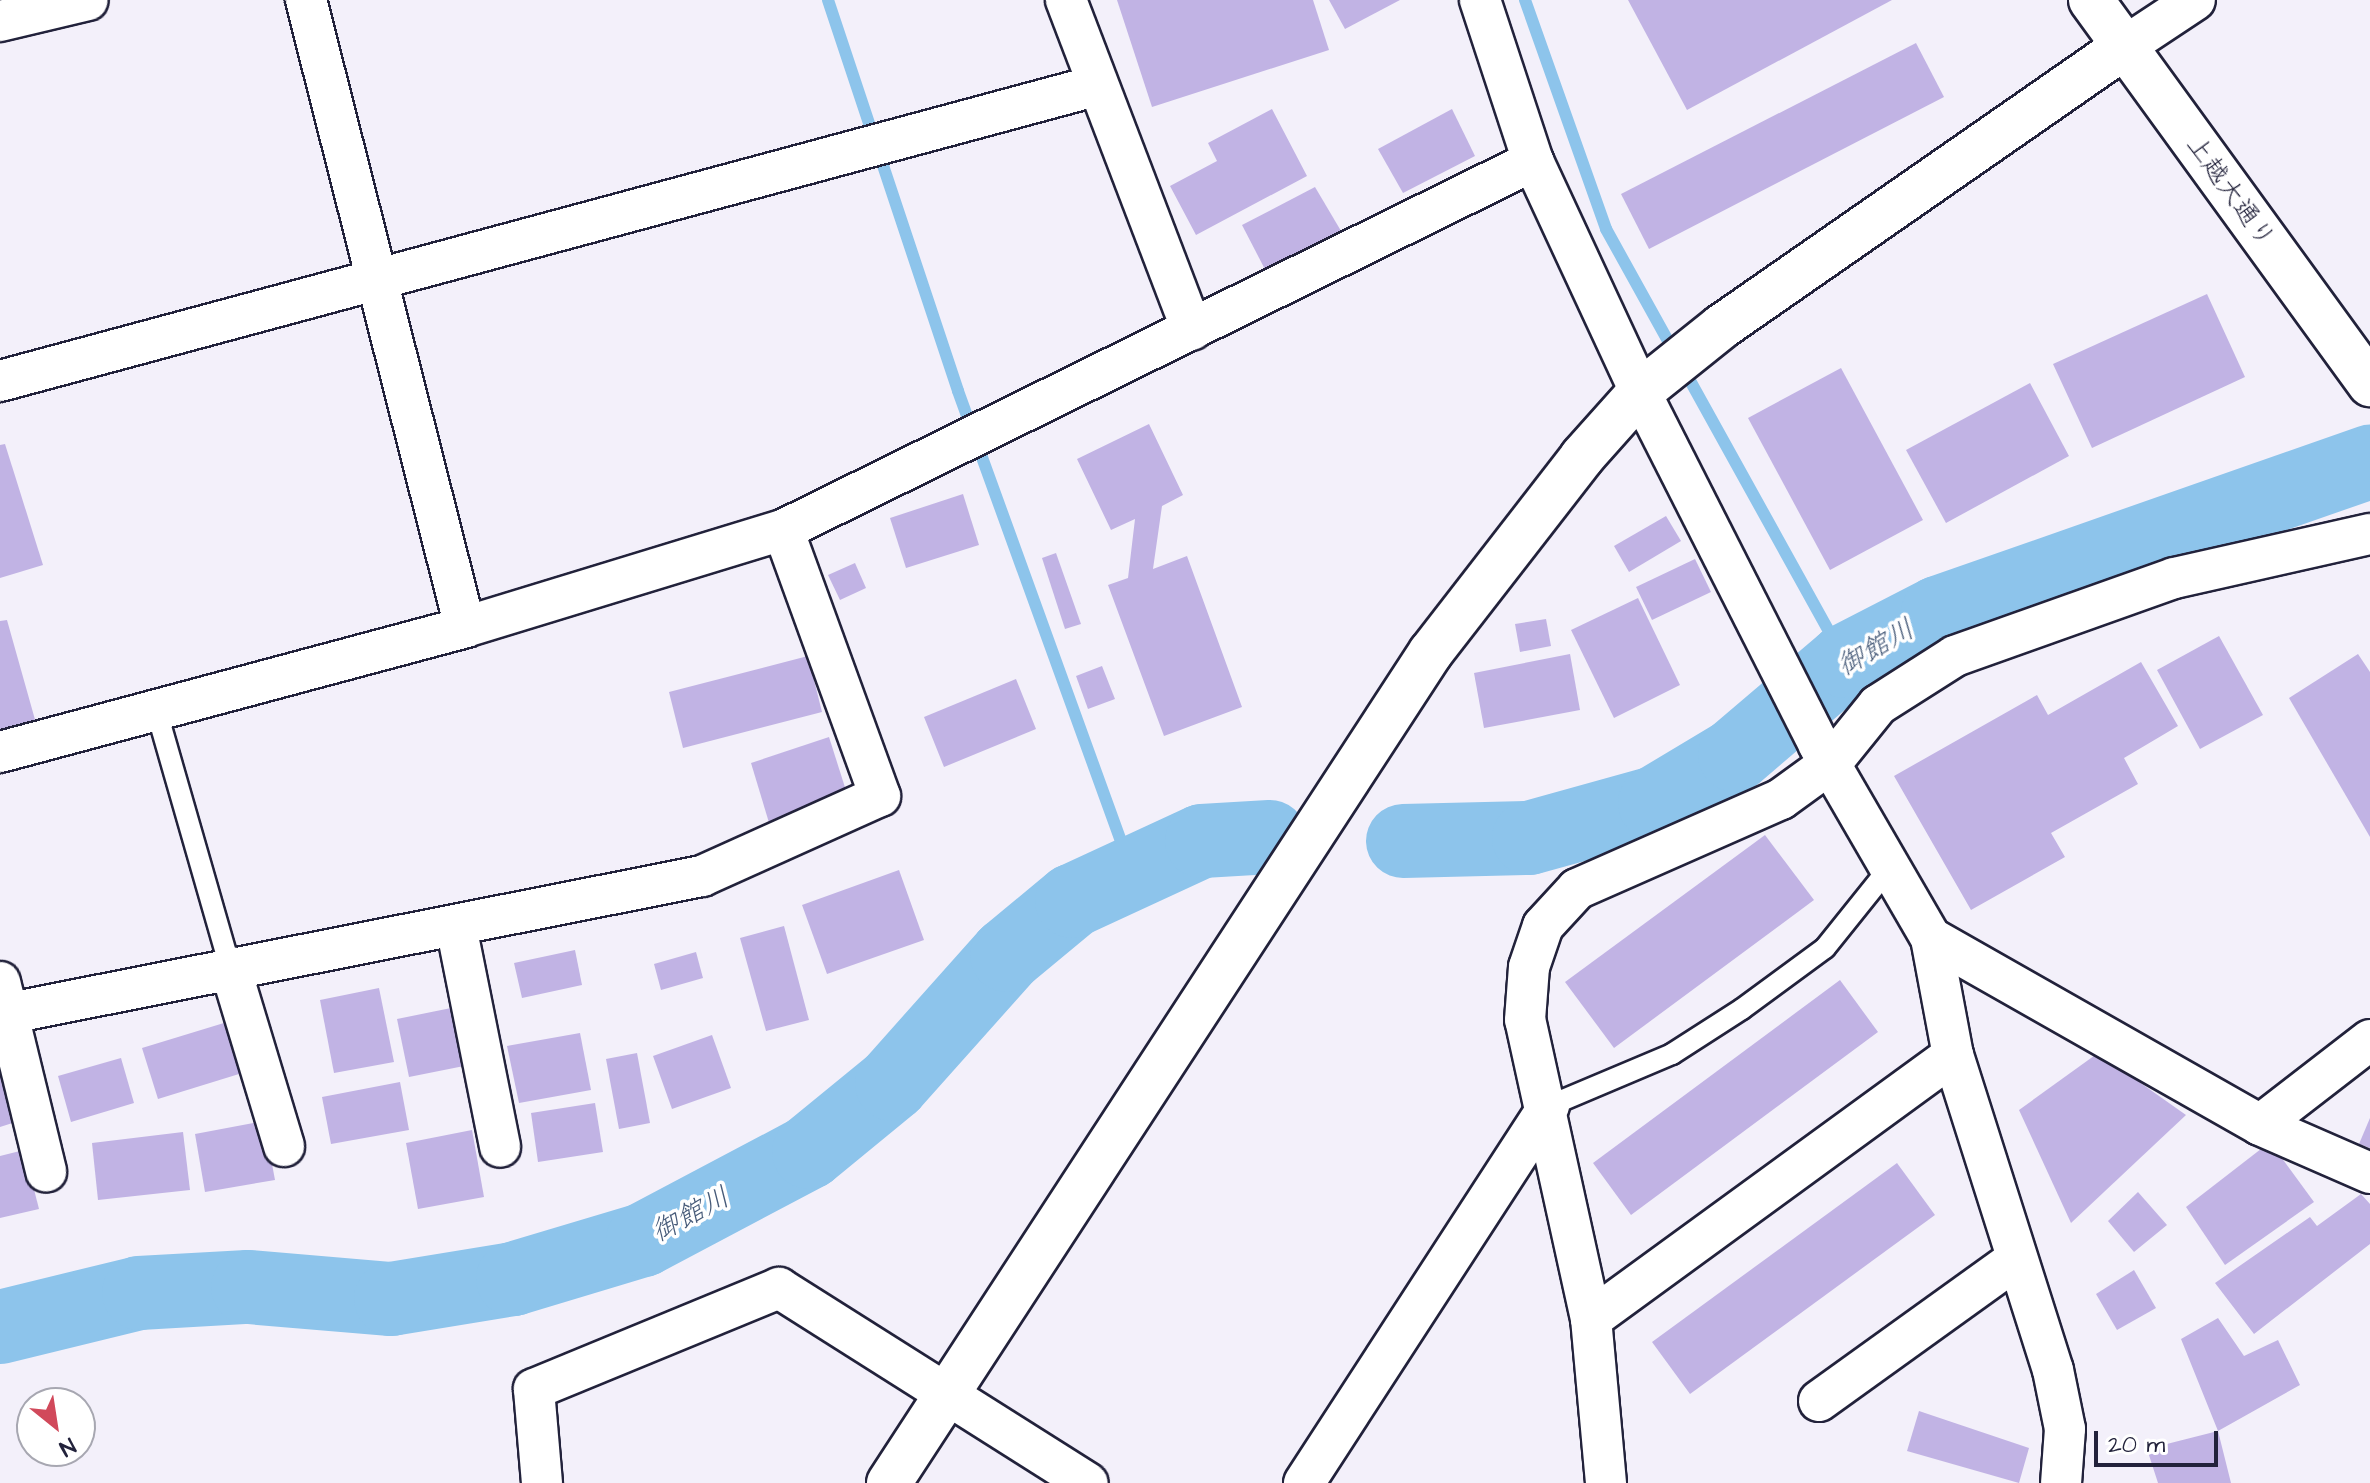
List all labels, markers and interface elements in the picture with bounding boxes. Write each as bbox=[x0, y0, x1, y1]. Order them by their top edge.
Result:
street label: 上越大通り bbox=[2179, 130, 2281, 254]
water label: 御館川 bbox=[1831, 612, 1921, 684]
water label: 御館川 bbox=[646, 1180, 736, 1250]
north arrow bbox=[16, 1387, 96, 1467]
scale bar bbox=[2098, 1415, 2222, 1465]
text: 20 m bbox=[2108, 1428, 2165, 1462]
text: N bbox=[54, 1430, 81, 1463]

